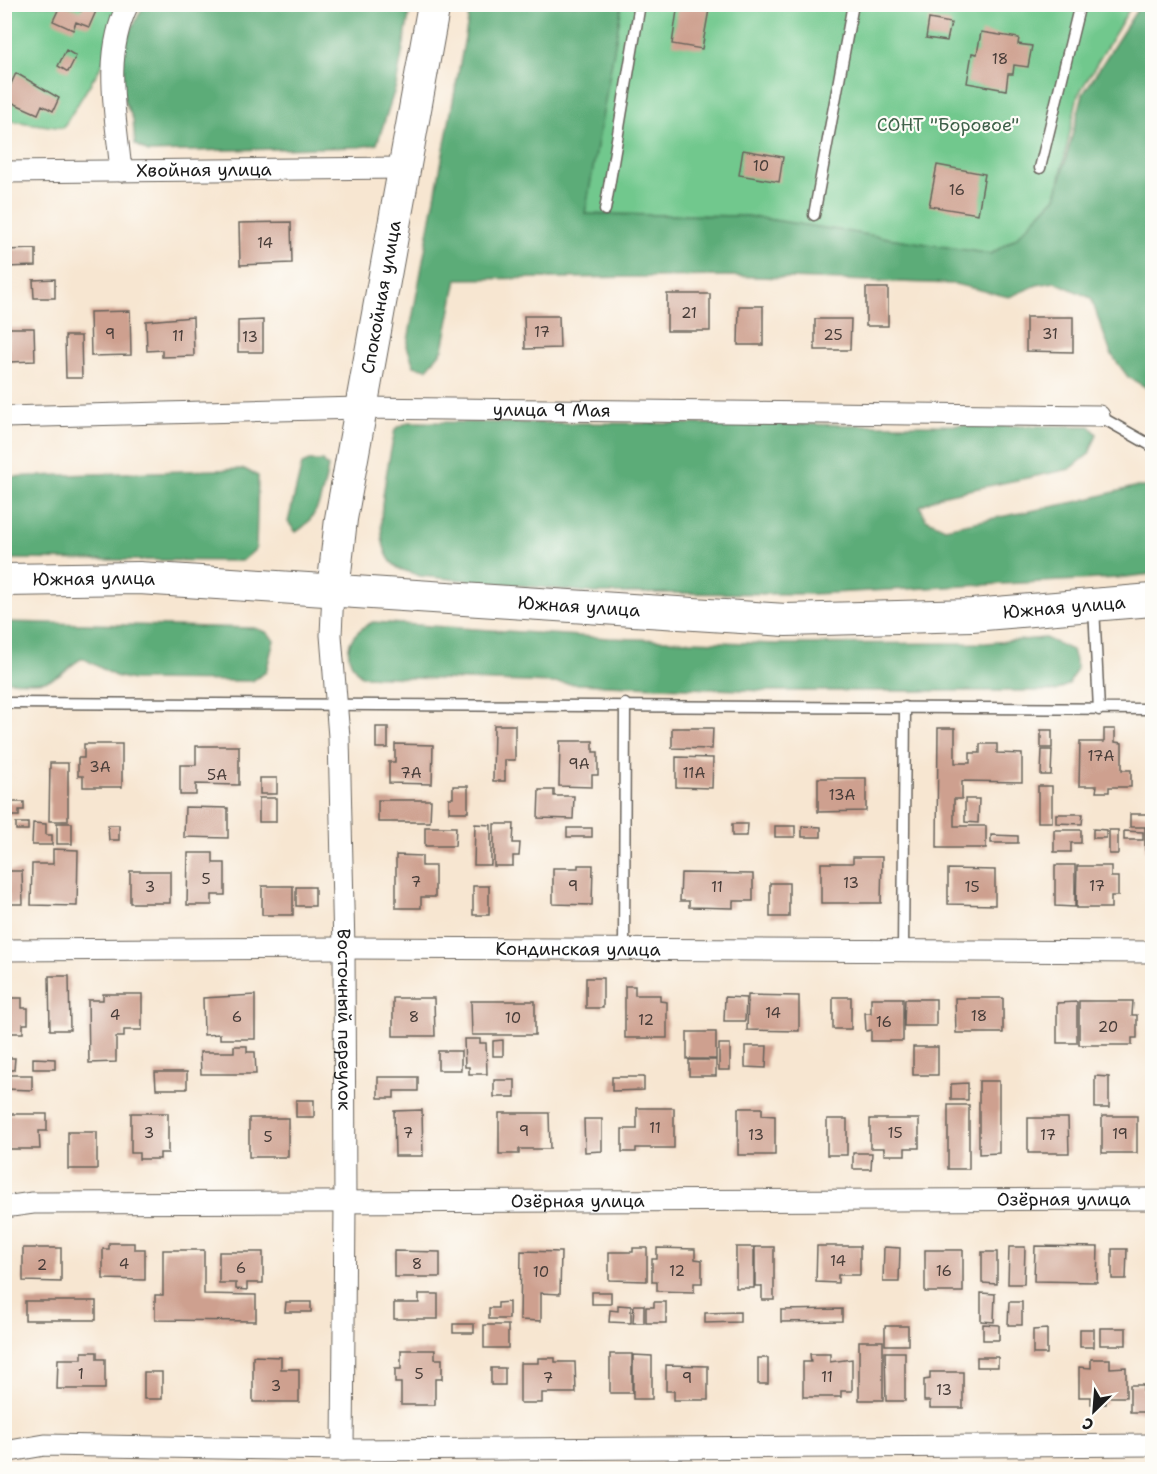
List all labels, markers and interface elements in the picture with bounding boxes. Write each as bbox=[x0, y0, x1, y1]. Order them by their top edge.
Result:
house number: 18 bbox=[992, 49, 1008, 69]
park label: СОНТ "Боровое" bbox=[877, 113, 1019, 137]
house number: 10 bbox=[753, 156, 769, 176]
street label: Хвойная улица bbox=[136, 157, 272, 183]
house number: 16 bbox=[949, 180, 965, 200]
street label: Спокойная улица bbox=[355, 218, 407, 376]
house number: 14 bbox=[257, 233, 273, 253]
house number: 21 bbox=[681, 303, 697, 323]
house number: 17 bbox=[534, 322, 550, 342]
house number: 9 bbox=[105, 324, 115, 344]
house number: 31 bbox=[1042, 324, 1058, 344]
house number: 25 bbox=[823, 325, 843, 345]
house number: 11 bbox=[172, 326, 184, 346]
house number: 13 bbox=[242, 327, 258, 347]
street label: улица 9 Мая bbox=[493, 397, 611, 423]
street label: Южная улица bbox=[32, 566, 156, 592]
street label: Южная улица bbox=[1002, 590, 1126, 624]
street label: Южная улица bbox=[517, 591, 641, 623]
house number: 17А bbox=[1088, 746, 1115, 766]
house number: 9А bbox=[568, 754, 590, 774]
house number: 3А bbox=[89, 757, 111, 777]
house number: 7А bbox=[400, 763, 422, 783]
house number: 11А bbox=[683, 763, 706, 783]
house number: 5А bbox=[207, 765, 227, 785]
house number: 13А bbox=[829, 785, 856, 805]
house number: 5 bbox=[201, 869, 211, 889]
house number: 7 bbox=[411, 872, 421, 892]
house number: 13 bbox=[843, 873, 859, 893]
house number: 9 bbox=[568, 876, 578, 896]
house number: 17 bbox=[1089, 876, 1105, 896]
house number: 3 bbox=[145, 877, 155, 897]
house number: 11 bbox=[711, 877, 723, 897]
house number: 15 bbox=[964, 877, 980, 897]
street label: Восточный переулок bbox=[332, 928, 357, 1111]
street label: Кондинская улица bbox=[495, 937, 661, 962]
house number: 14 bbox=[765, 1003, 781, 1023]
house number: 4 bbox=[110, 1005, 120, 1025]
house number: 18 bbox=[971, 1006, 987, 1026]
house number: 6 bbox=[232, 1007, 242, 1027]
house number: 8 bbox=[409, 1007, 419, 1027]
house number: 10 bbox=[505, 1008, 521, 1028]
house number: 12 bbox=[638, 1010, 654, 1030]
house number: 16 bbox=[876, 1012, 892, 1032]
house number: 20 bbox=[1098, 1017, 1118, 1037]
house number: 11 bbox=[649, 1118, 661, 1138]
house number: 9 bbox=[519, 1121, 529, 1141]
house number: 3 bbox=[144, 1123, 154, 1143]
house number: 7 bbox=[403, 1123, 413, 1143]
house number: 15 bbox=[887, 1123, 903, 1143]
house number: 19 bbox=[1112, 1124, 1128, 1144]
house number: 13 bbox=[748, 1125, 764, 1145]
house number: 17 bbox=[1040, 1125, 1056, 1145]
house number: 5 bbox=[263, 1127, 273, 1147]
street label: Озёрная улица bbox=[997, 1187, 1131, 1212]
street label: Озёрная улица bbox=[511, 1189, 645, 1213]
house number: 14 bbox=[830, 1251, 846, 1271]
house number: 4 bbox=[119, 1254, 129, 1274]
house number: 8 bbox=[412, 1254, 422, 1274]
house number: 2 bbox=[37, 1255, 47, 1275]
house number: 6 bbox=[236, 1258, 246, 1278]
house number: 12 bbox=[669, 1261, 685, 1281]
house number: 16 bbox=[936, 1261, 952, 1281]
house number: 10 bbox=[533, 1262, 549, 1282]
house number: 1 bbox=[78, 1364, 84, 1384]
house number: 5 bbox=[414, 1364, 424, 1384]
house number: 11 bbox=[821, 1367, 833, 1387]
house number: 7 bbox=[543, 1368, 553, 1388]
house number: 9 bbox=[682, 1368, 692, 1388]
house number: 3 bbox=[271, 1376, 281, 1396]
house number: 13 bbox=[936, 1380, 952, 1400]
north arrow bbox=[1064, 1381, 1124, 1441]
text: С bbox=[1079, 1412, 1097, 1436]

